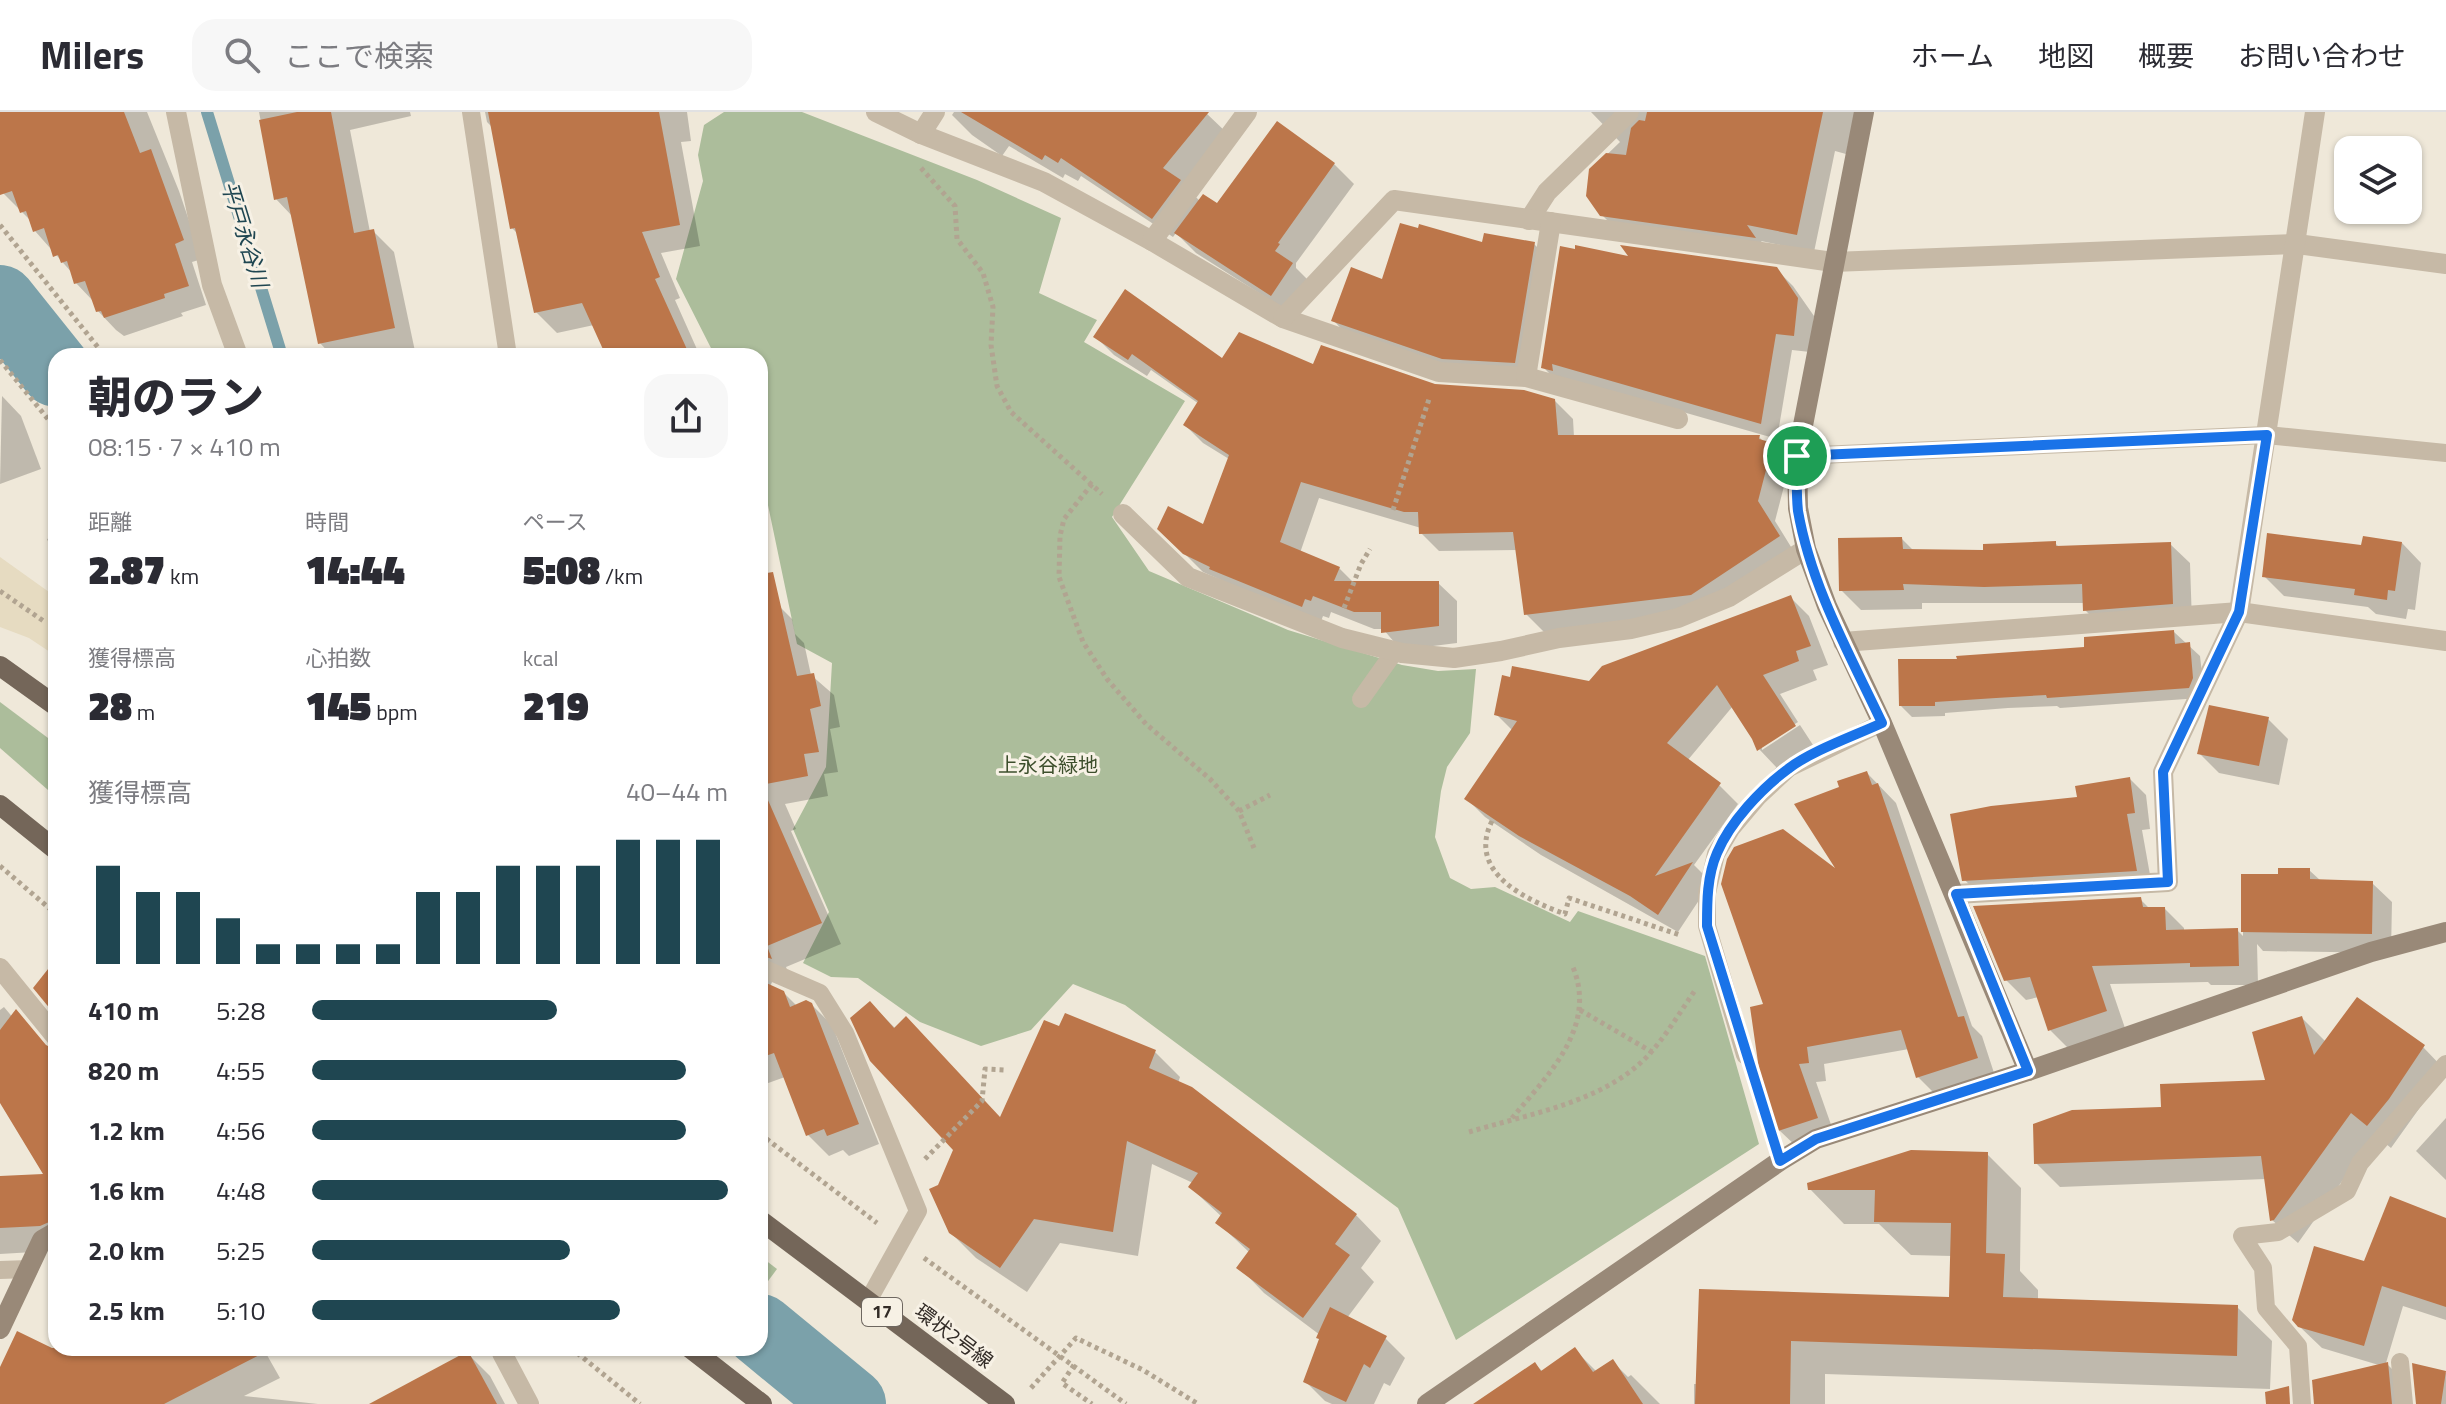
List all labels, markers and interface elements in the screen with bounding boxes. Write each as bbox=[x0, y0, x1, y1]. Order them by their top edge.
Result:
search box bbox=[192, 19, 752, 91]
text: Milers bbox=[40, 26, 144, 84]
icon: search bbox=[220, 33, 264, 77]
text: ここで検索 bbox=[284, 33, 434, 79]
text: ホーム bbox=[1911, 34, 1994, 77]
text: 地図 bbox=[2038, 34, 2094, 77]
text: 概要 bbox=[2138, 34, 2194, 77]
text: お問い合わせ bbox=[2238, 34, 2406, 77]
map controls bbox=[2334, 136, 2422, 224]
button: layers bbox=[2334, 136, 2422, 224]
water label: 平戸永谷川 bbox=[213, 176, 278, 293]
text: 朝のラン bbox=[88, 363, 264, 430]
button: share bbox=[644, 374, 728, 458]
pin bbox=[1763, 422, 1831, 490]
text: 08:15 · 7 × 410 m bbox=[88, 427, 281, 466]
icon: arrive bbox=[1775, 434, 1819, 478]
text: 距離 bbox=[88, 505, 132, 539]
text: 時間 bbox=[305, 505, 349, 539]
text: ペース bbox=[523, 505, 588, 539]
text: 2.87 bbox=[88, 539, 165, 600]
text: 14:44 bbox=[305, 539, 405, 600]
text: 5:08 bbox=[523, 539, 600, 600]
text: km bbox=[165, 559, 199, 593]
text: /km bbox=[600, 559, 643, 593]
text: 獲得標高 bbox=[88, 641, 176, 675]
text: 心拍数 bbox=[305, 641, 371, 675]
text: kcal bbox=[523, 641, 559, 675]
text: 28 bbox=[88, 675, 132, 736]
text: 145 bbox=[305, 675, 371, 736]
text: 219 bbox=[523, 675, 589, 736]
text: m bbox=[132, 695, 155, 729]
text: bpm bbox=[371, 695, 418, 729]
park label: 上永谷緑地 bbox=[998, 749, 1098, 780]
text: 40–44 m bbox=[626, 772, 728, 811]
text: 獲得標高 bbox=[88, 773, 192, 812]
text: 410 m bbox=[88, 991, 159, 1030]
text: 5:28 bbox=[216, 991, 265, 1030]
text: 820 m bbox=[88, 1051, 159, 1090]
text: 4:55 bbox=[216, 1051, 265, 1090]
text: 1.2 km bbox=[88, 1111, 165, 1150]
text: 4:56 bbox=[216, 1111, 265, 1150]
text: 1.6 km bbox=[88, 1171, 165, 1210]
text: 4:48 bbox=[216, 1171, 265, 1210]
text: 2.0 km bbox=[88, 1231, 165, 1270]
text: 5:25 bbox=[216, 1231, 265, 1270]
text: 2.5 km bbox=[88, 1291, 165, 1330]
text: 5:10 bbox=[216, 1291, 265, 1330]
street label: 環状2号線 bbox=[909, 1296, 1000, 1375]
road number: 17 bbox=[862, 1298, 902, 1326]

